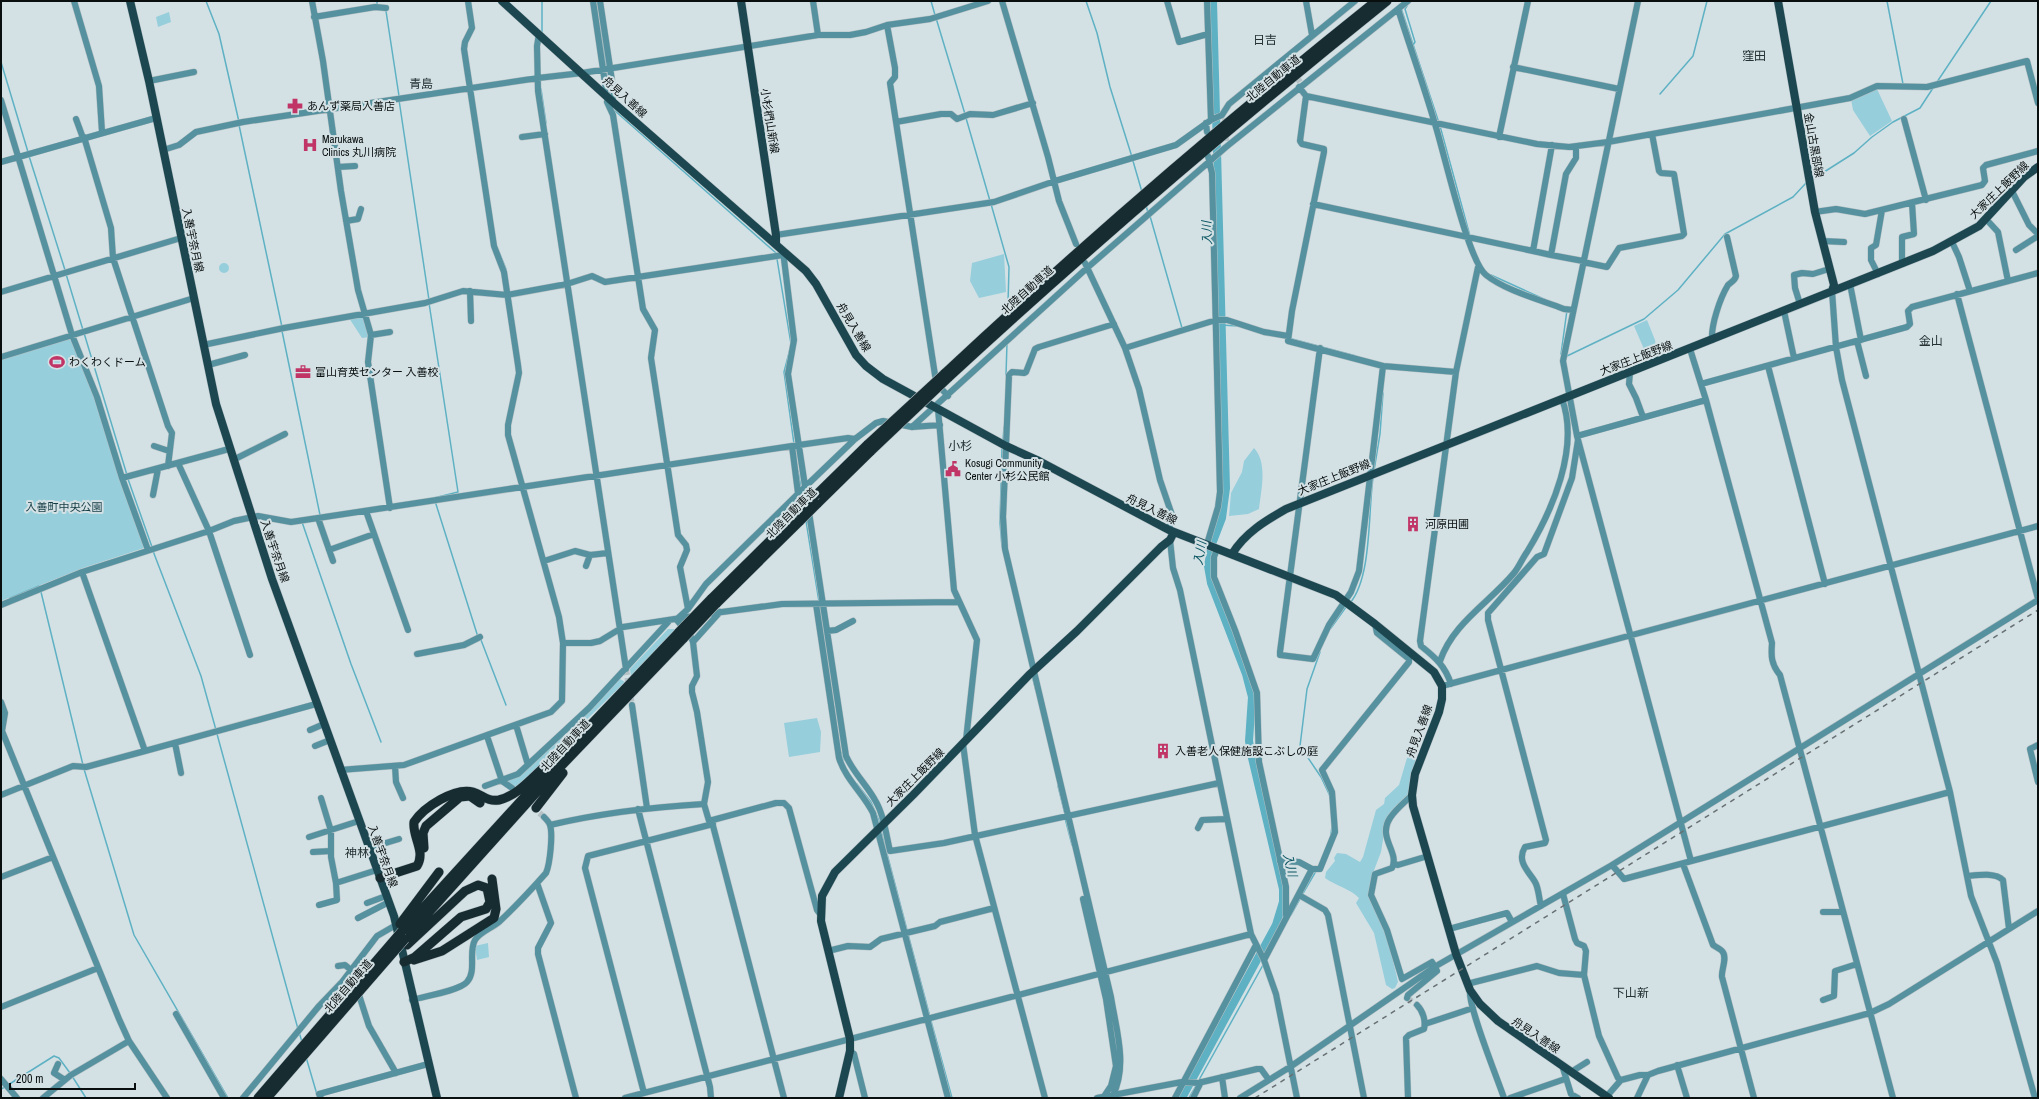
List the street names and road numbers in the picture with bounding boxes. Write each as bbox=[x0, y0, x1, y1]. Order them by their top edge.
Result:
street label: 北陸自動車道 bbox=[1243, 52, 1303, 104]
street label: 舟見入善線 bbox=[600, 73, 650, 121]
street label: 小杉椚山新線 bbox=[758, 87, 782, 155]
street label: 金山古黒部線 bbox=[1801, 111, 1827, 179]
street label: 大家庄上飯野線 bbox=[1966, 158, 2032, 222]
street label: 入善宇奈月線 bbox=[179, 206, 207, 274]
street label: 北陸自動車道 bbox=[998, 263, 1056, 317]
street label: 舟見入善線 bbox=[834, 300, 874, 354]
street label: 大家庄上飯野線 bbox=[1598, 338, 1674, 378]
street label: 大家庄上飯野線 bbox=[1296, 456, 1372, 498]
street label: 北陸自動車道 bbox=[763, 485, 819, 541]
street label: 舟見入善線 bbox=[1124, 491, 1180, 527]
street label: 入善宇奈月線 bbox=[258, 518, 292, 584]
street label: 舟見入善線 bbox=[1403, 703, 1435, 759]
street label: 北陸自動車道 bbox=[537, 716, 593, 774]
street label: 大家庄上飯野線 bbox=[883, 745, 947, 809]
street label: 入善宇奈月線 bbox=[365, 823, 401, 889]
street label: 北陸自動車道 bbox=[321, 957, 375, 1015]
street label: 舟見入善線 bbox=[1509, 1014, 1563, 1056]

